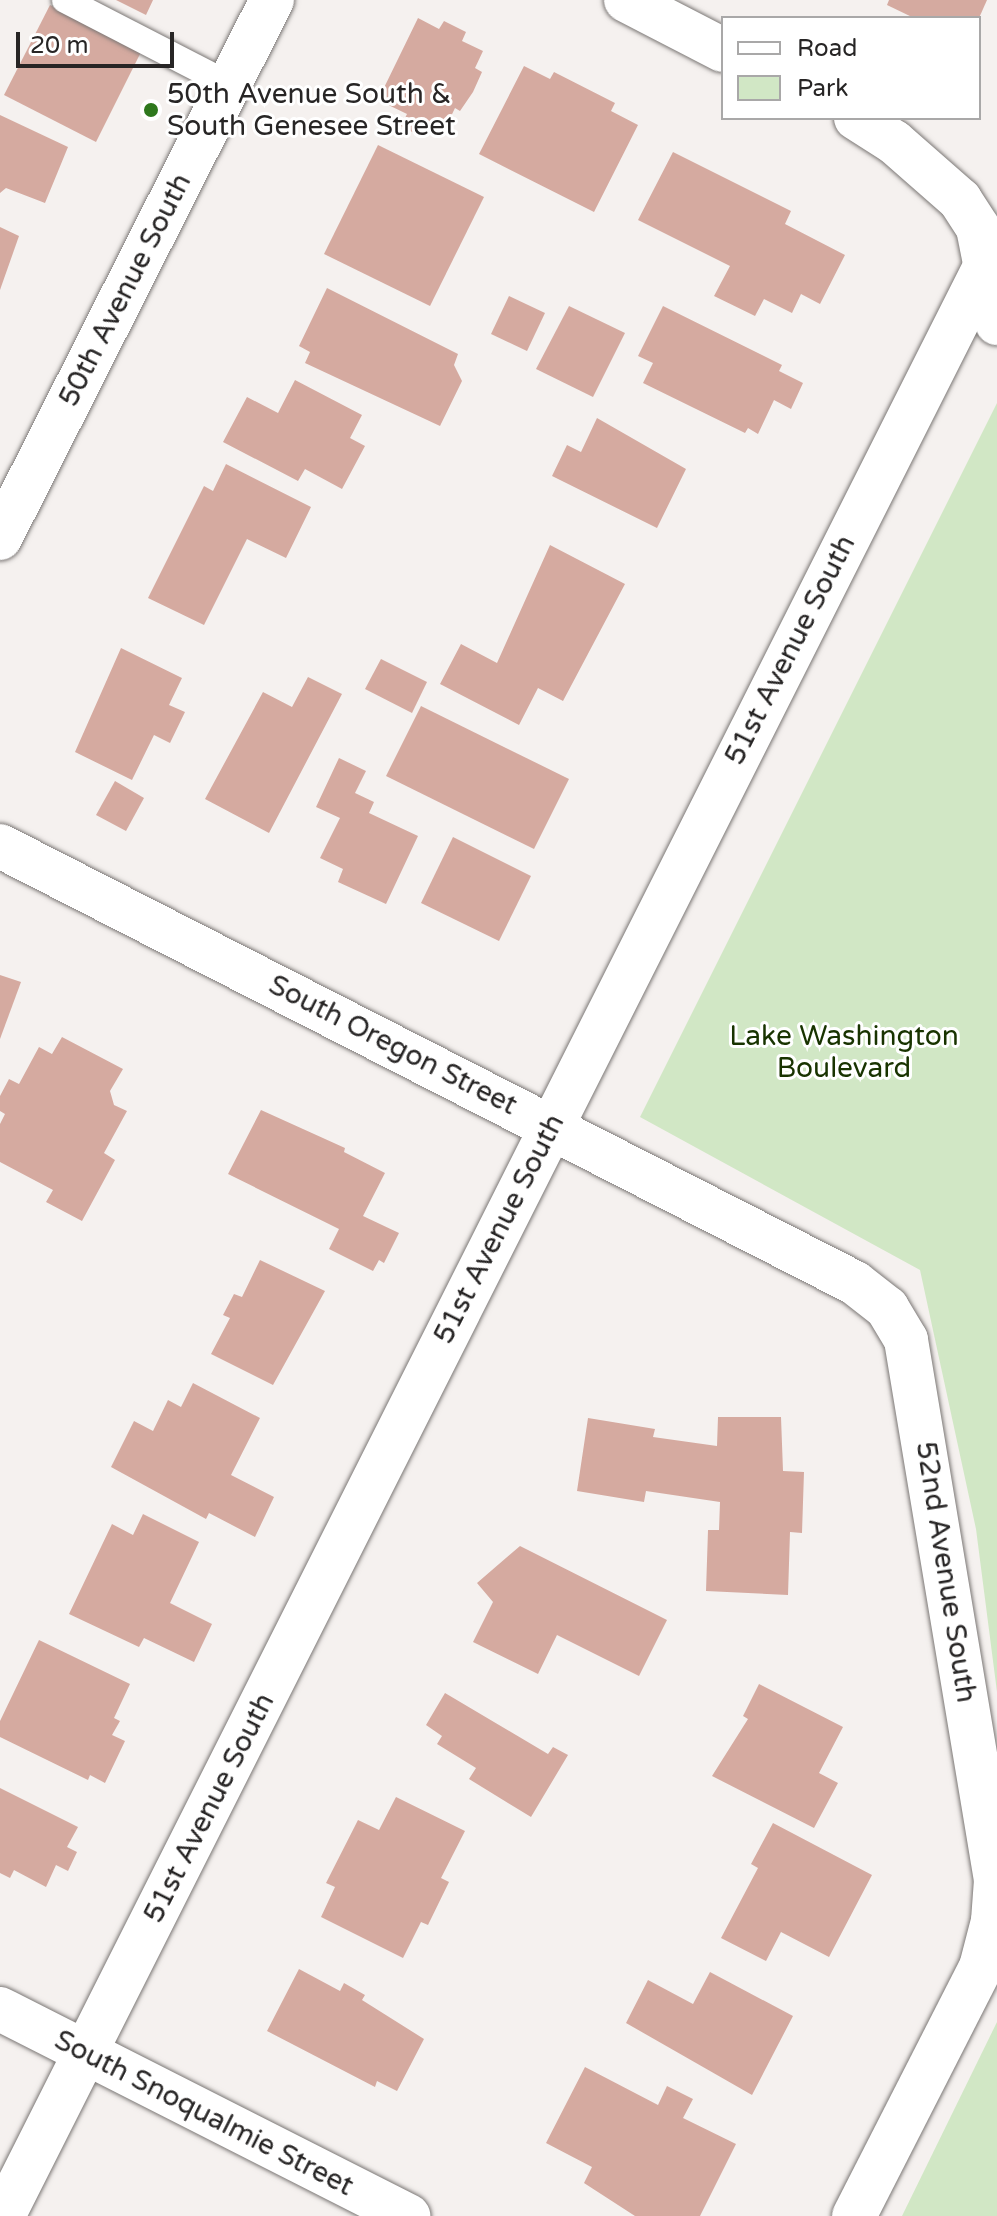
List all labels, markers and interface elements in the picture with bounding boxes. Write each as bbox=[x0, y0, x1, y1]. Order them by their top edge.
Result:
scale bar bbox=[20, 16, 178, 66]
legend bbox=[721, 16, 981, 120]
text: 20 m bbox=[30, 31, 88, 60]
text: Road bbox=[797, 34, 857, 63]
text: Park bbox=[797, 74, 848, 103]
place label: 50th Avenue South & South Genesee Street bbox=[167, 77, 456, 143]
marker: 50th Avenue South & South Genesee Street bbox=[142, 101, 160, 119]
street label: 50th Avenue South bbox=[52, 168, 198, 412]
street label: 51st Avenue South bbox=[718, 530, 862, 770]
street label: South Oregon Street bbox=[263, 968, 523, 1122]
park label: Lake Washington Boulevard bbox=[729, 1019, 959, 1085]
street label: 51st Avenue South bbox=[427, 1109, 571, 1349]
street label: 52nd Avenue South bbox=[909, 1439, 983, 1705]
street label: 51st Avenue South bbox=[137, 1688, 281, 1928]
street label: South Snoqualmie Street bbox=[49, 2023, 359, 2203]

